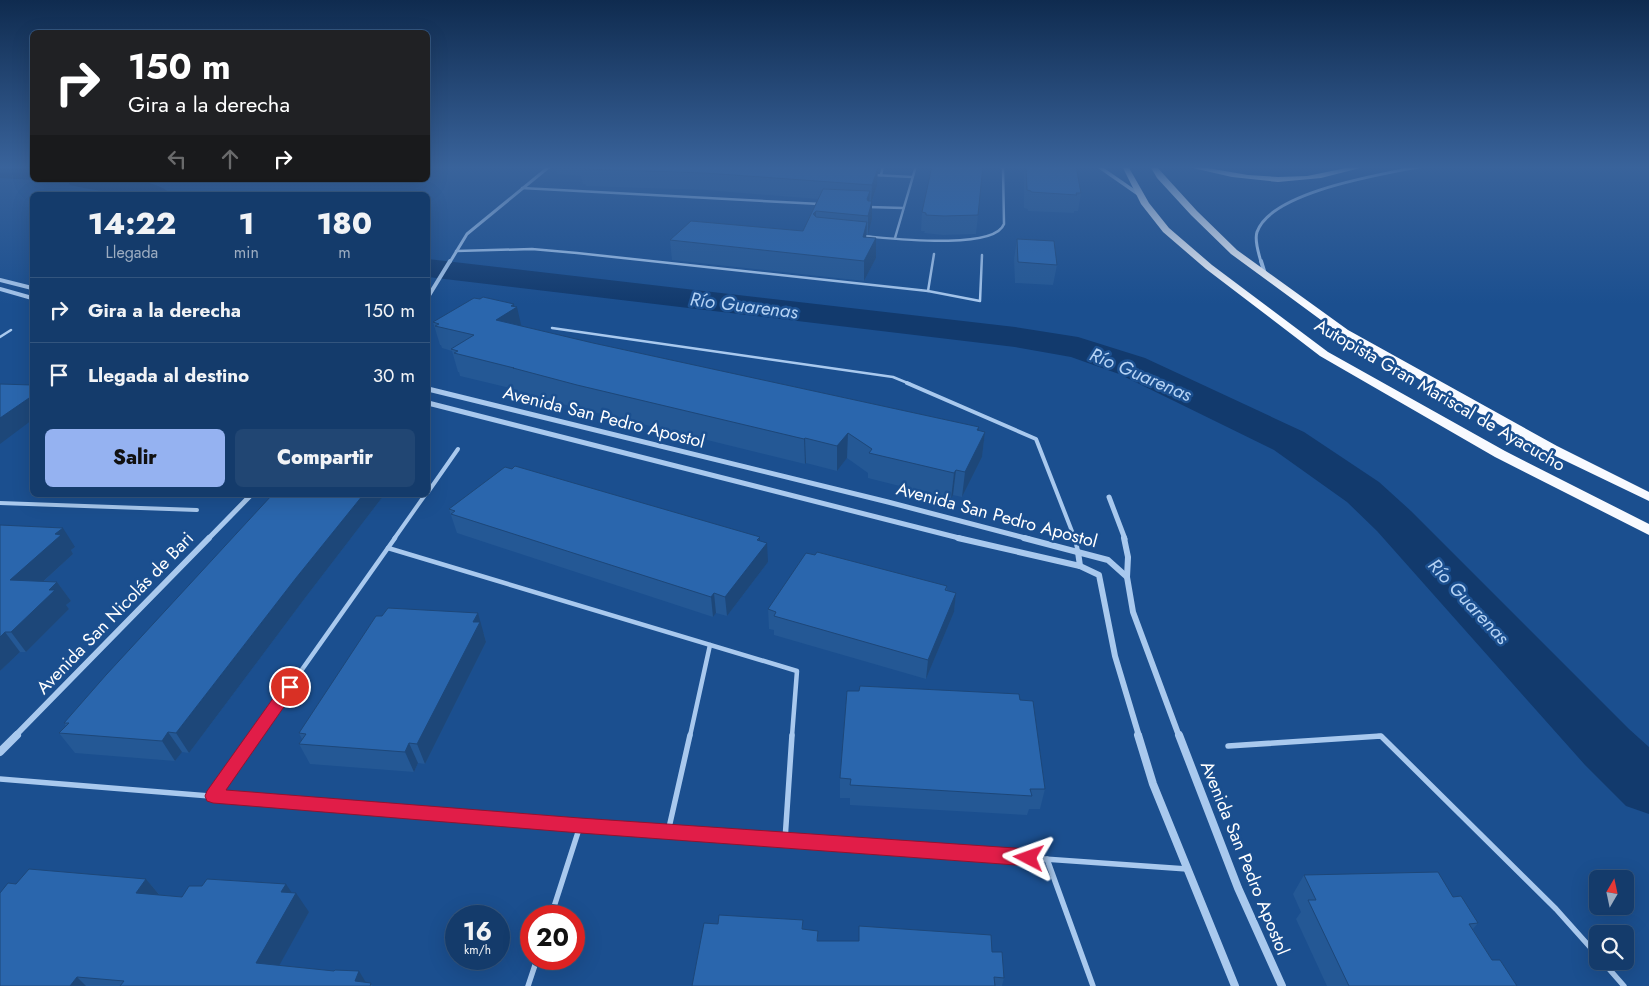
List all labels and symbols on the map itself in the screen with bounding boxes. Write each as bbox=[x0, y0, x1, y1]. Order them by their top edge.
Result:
water label: Río Guarenas bbox=[688, 285, 800, 326]
street label: Autopista Gran Mariscal de Ayacucho bbox=[1310, 312, 1570, 478]
water label: Río Guarenas bbox=[1086, 341, 1197, 408]
street label: Avenida San Pedro Apostol bbox=[500, 379, 708, 455]
street label: Avenida San Pedro Apostol bbox=[894, 476, 1100, 554]
street label: Avenida San Nicolás de Bari bbox=[30, 526, 200, 700]
water label: Río Guarenas bbox=[1422, 552, 1516, 651]
pin bbox=[269, 666, 311, 708]
street label: Avenida San Pedro Apostol bbox=[1194, 757, 1296, 959]
position arrow bbox=[1002, 831, 1054, 883]
north arrow bbox=[1589, 870, 1634, 915]
speed limit sign: 20 bbox=[520, 905, 585, 970]

